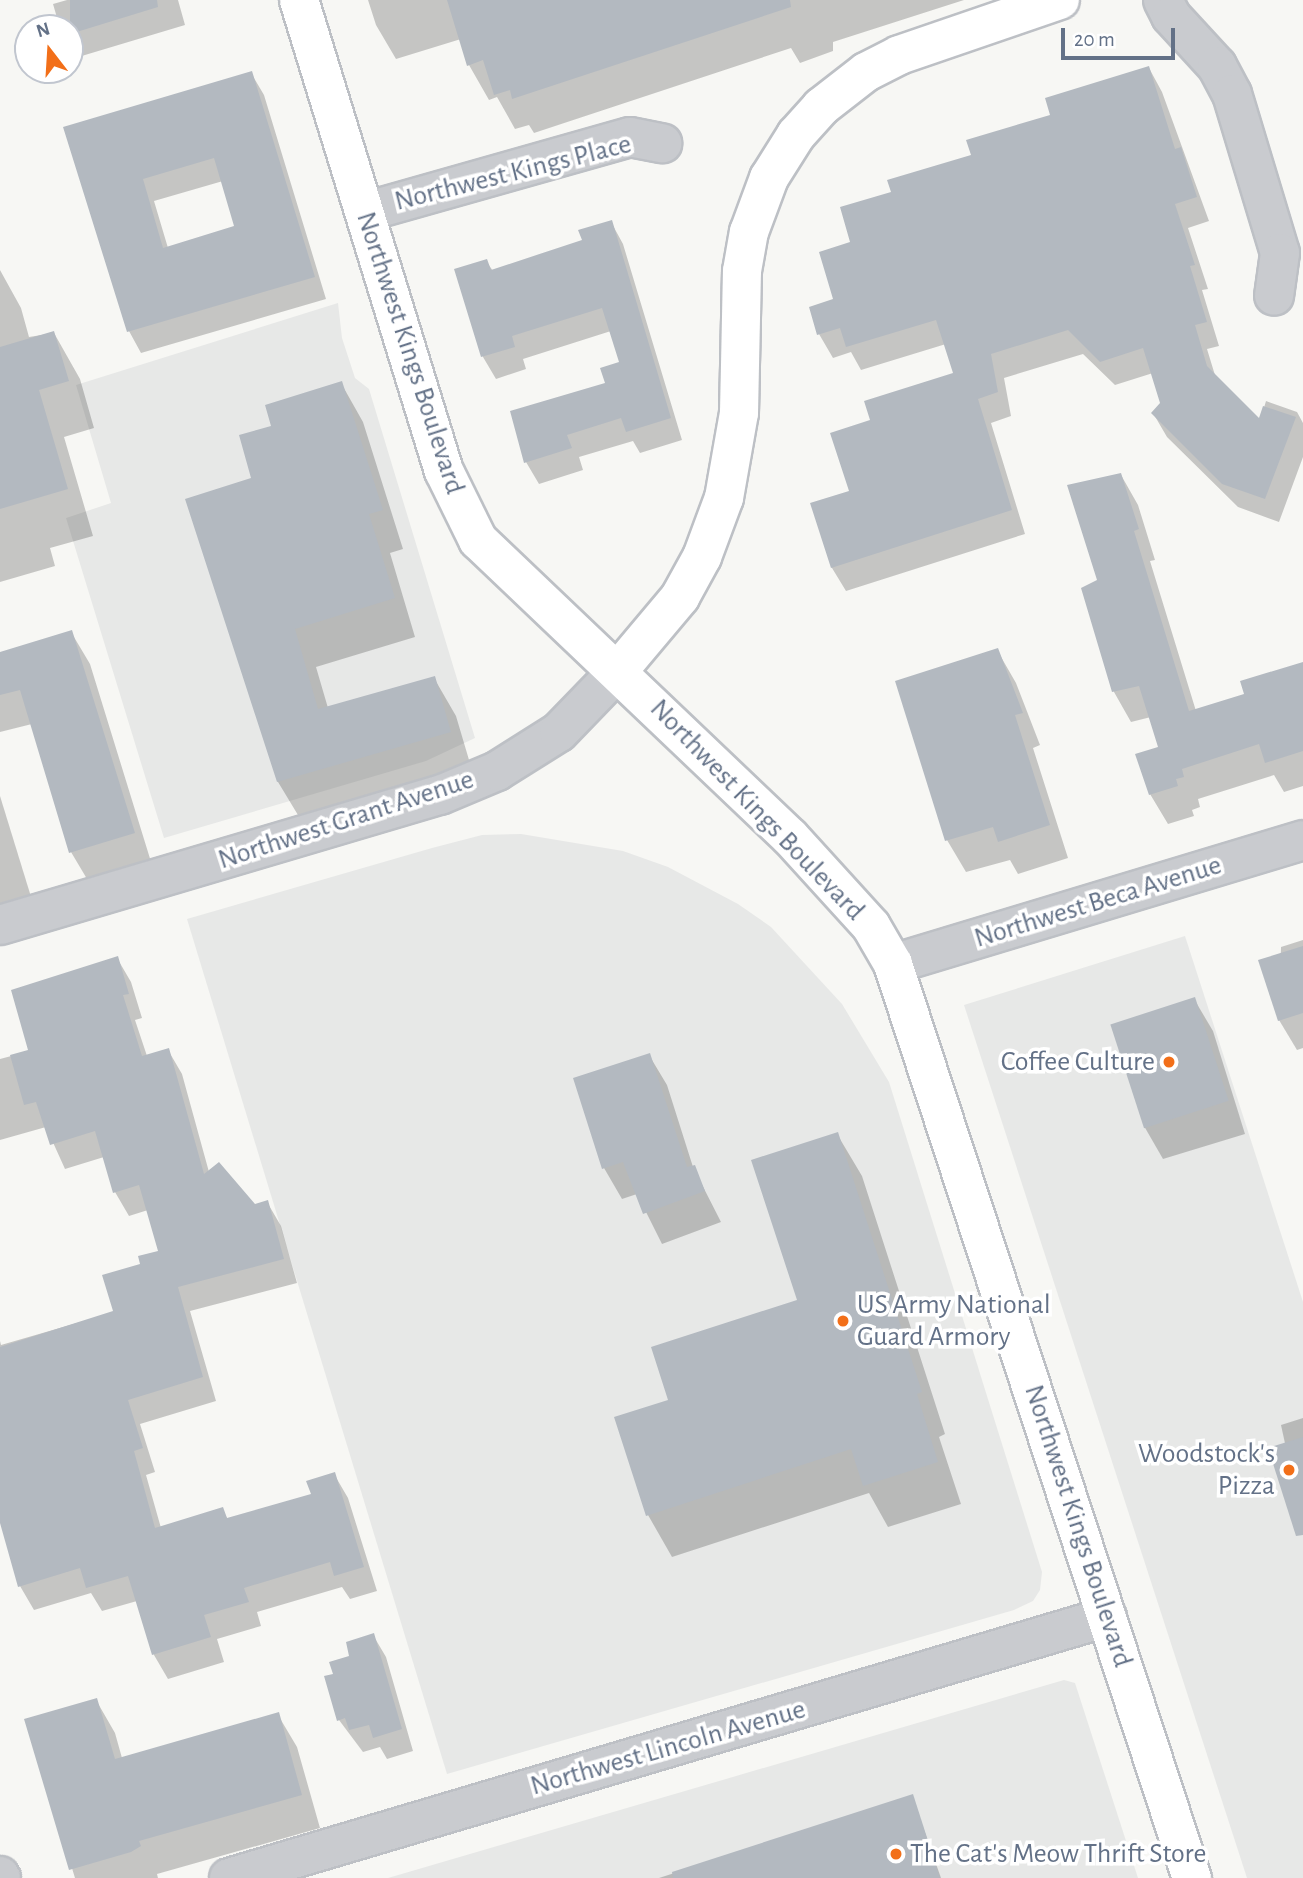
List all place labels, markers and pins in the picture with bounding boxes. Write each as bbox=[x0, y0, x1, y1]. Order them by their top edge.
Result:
place label: Coffee Culture bbox=[1001, 1045, 1155, 1079]
marker: Coffee Culture bbox=[1161, 1054, 1177, 1070]
place label: US Army National Guard Armory bbox=[857, 1288, 1051, 1354]
marker: US Army National Guard Armory bbox=[835, 1313, 851, 1329]
place label: Woodstock's Pizza bbox=[1138, 1437, 1275, 1503]
marker: Woodstock's Pizza bbox=[1281, 1462, 1297, 1478]
place label: The Cat's Meow Thrift Store bbox=[910, 1837, 1206, 1871]
marker: The Cat's Meow Thrift Store bbox=[888, 1846, 904, 1862]

